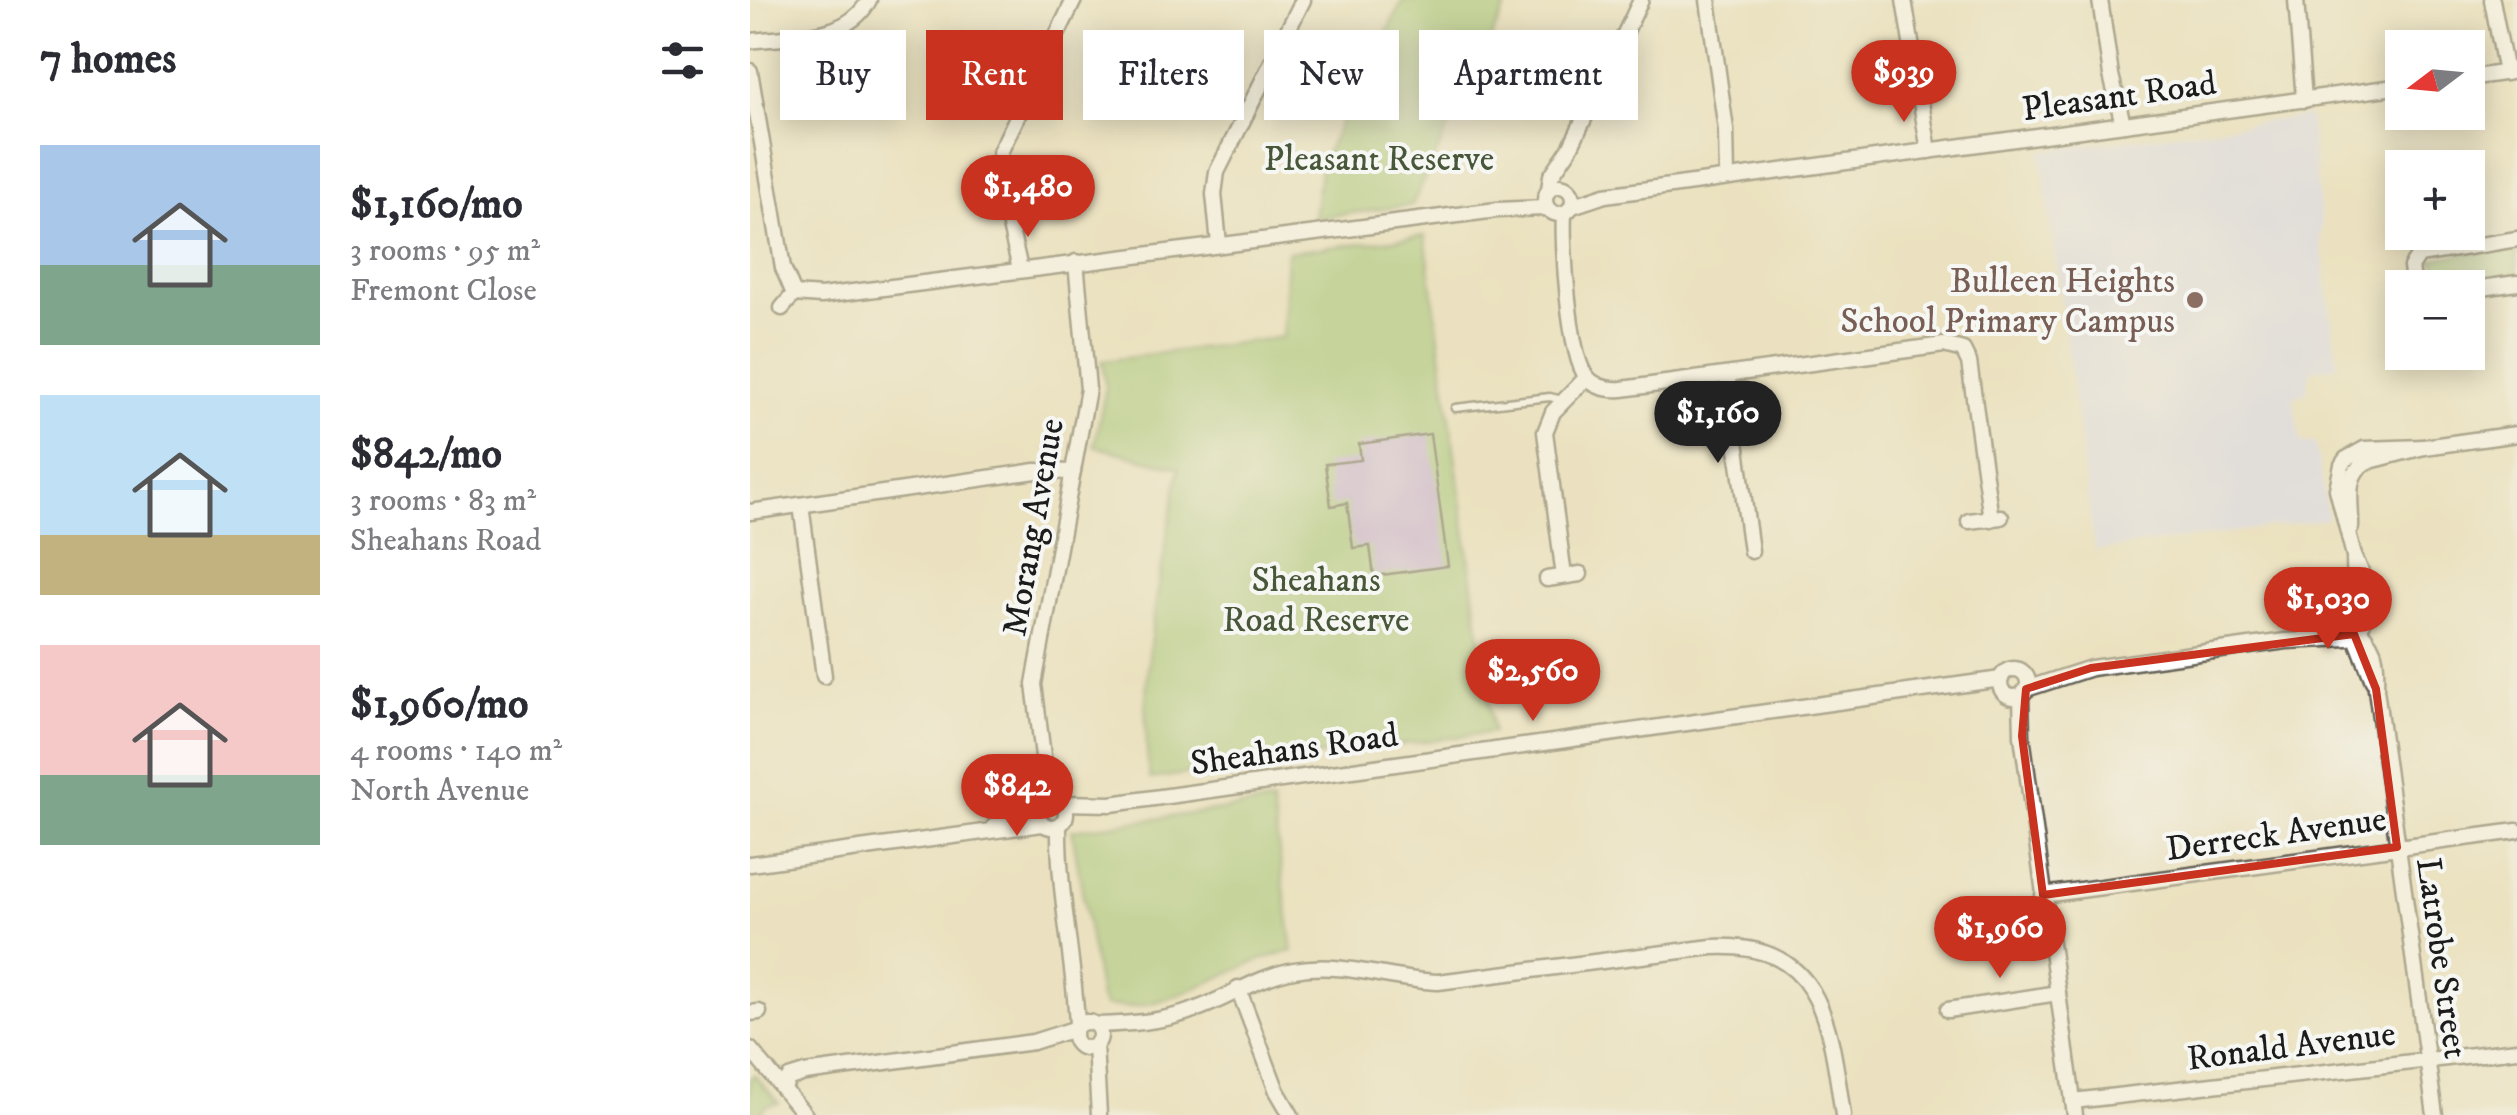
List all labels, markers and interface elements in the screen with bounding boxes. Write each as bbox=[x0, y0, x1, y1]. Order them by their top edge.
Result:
chip: Buy bbox=[780, 30, 906, 120]
chip: Rent bbox=[926, 30, 1063, 120]
chip: Filters bbox=[1083, 30, 1244, 120]
chip: New bbox=[1264, 30, 1399, 120]
chip: Apartment bbox=[1419, 30, 1638, 120]
north arrow bbox=[2385, 30, 2485, 130]
map controls bbox=[2385, 30, 2485, 370]
icon: filters bbox=[655, 33, 710, 88]
text: 7 homes bbox=[40, 34, 176, 86]
pin: $939 bbox=[1845, 40, 1963, 125]
text: $939 bbox=[1873, 52, 1935, 92]
street label: Pleasant Road bbox=[2019, 61, 2220, 132]
park label: Pleasant Reserve bbox=[1264, 138, 1494, 182]
button: + bbox=[2385, 150, 2485, 250]
pin: $1,480 bbox=[947, 155, 1109, 240]
text: $1,480 bbox=[983, 167, 1073, 207]
text: $1,160/mo bbox=[350, 179, 523, 231]
icon: home bbox=[120, 185, 240, 305]
text: 3 rooms · 95 m² bbox=[350, 231, 540, 271]
place label: Bulleen Heights School Primary Campus bbox=[1840, 260, 2175, 344]
button: − bbox=[2385, 270, 2485, 370]
text: Fremont Close bbox=[350, 271, 537, 311]
marker: Bulleen Heights School Primary Campus bbox=[2184, 289, 2206, 311]
pin: $1,160 bbox=[1637, 381, 1799, 466]
text: $1,160 bbox=[1676, 393, 1760, 433]
street label: Morang Avenue bbox=[993, 415, 1075, 640]
text: $842/mo bbox=[350, 429, 502, 481]
icon: home bbox=[120, 435, 240, 555]
text: 3 rooms · 83 m² bbox=[350, 481, 536, 521]
text: Sheahans Road bbox=[350, 521, 541, 561]
park label: Sheahans Road Reserve bbox=[1222, 559, 1410, 643]
pin: $1,030 bbox=[2247, 567, 2409, 652]
text: $1,030 bbox=[2286, 579, 2370, 619]
pin: $2,560 bbox=[1452, 639, 1614, 724]
text: $2,560 bbox=[1487, 651, 1579, 691]
text: $1,960/mo bbox=[350, 679, 528, 731]
icon: home bbox=[120, 685, 240, 805]
street label: Sheahans Road bbox=[1188, 714, 1401, 786]
text: 4 rooms · 140 m² bbox=[350, 731, 562, 771]
pin: $842 bbox=[958, 754, 1076, 839]
text: $842 bbox=[983, 766, 1051, 806]
text: North Avenue bbox=[350, 771, 529, 811]
street label: Derreck Avenue bbox=[2163, 798, 2389, 872]
street label: Latrobe Street bbox=[2405, 855, 2477, 1062]
pin: $1,960 bbox=[1919, 896, 2081, 981]
text: $1,960 bbox=[1956, 908, 2044, 948]
street label: Ronald Avenue bbox=[2184, 1012, 2398, 1082]

